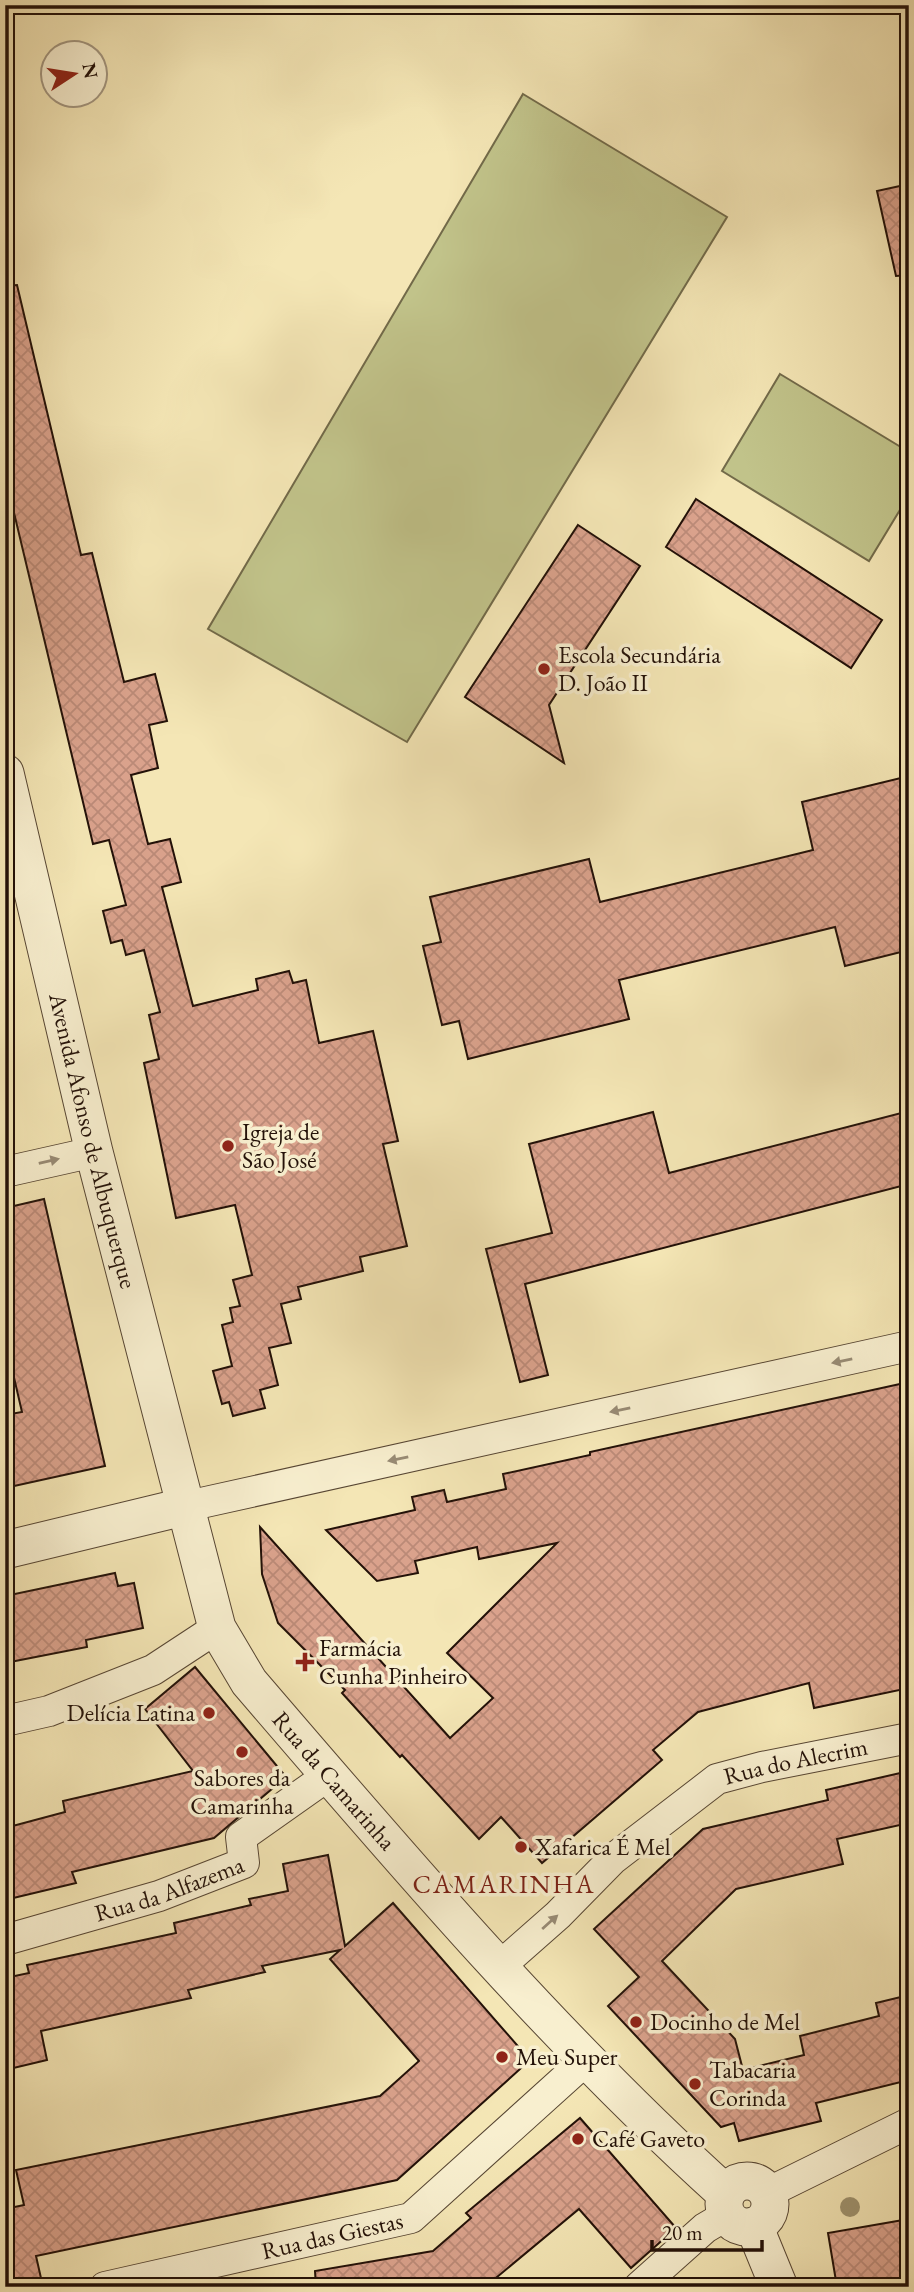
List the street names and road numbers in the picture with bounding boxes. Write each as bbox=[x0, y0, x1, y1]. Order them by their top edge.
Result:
street label: Avenida Afonso de Albuquerque bbox=[42, 989, 145, 1291]
street label: Rua da Camarinha bbox=[266, 1704, 403, 1857]
street label: Rua do Alecrim bbox=[720, 1730, 871, 1792]
street label: Rua da Alfazema bbox=[91, 1848, 249, 1929]
street label: Rua das Giestas bbox=[259, 2204, 406, 2266]

